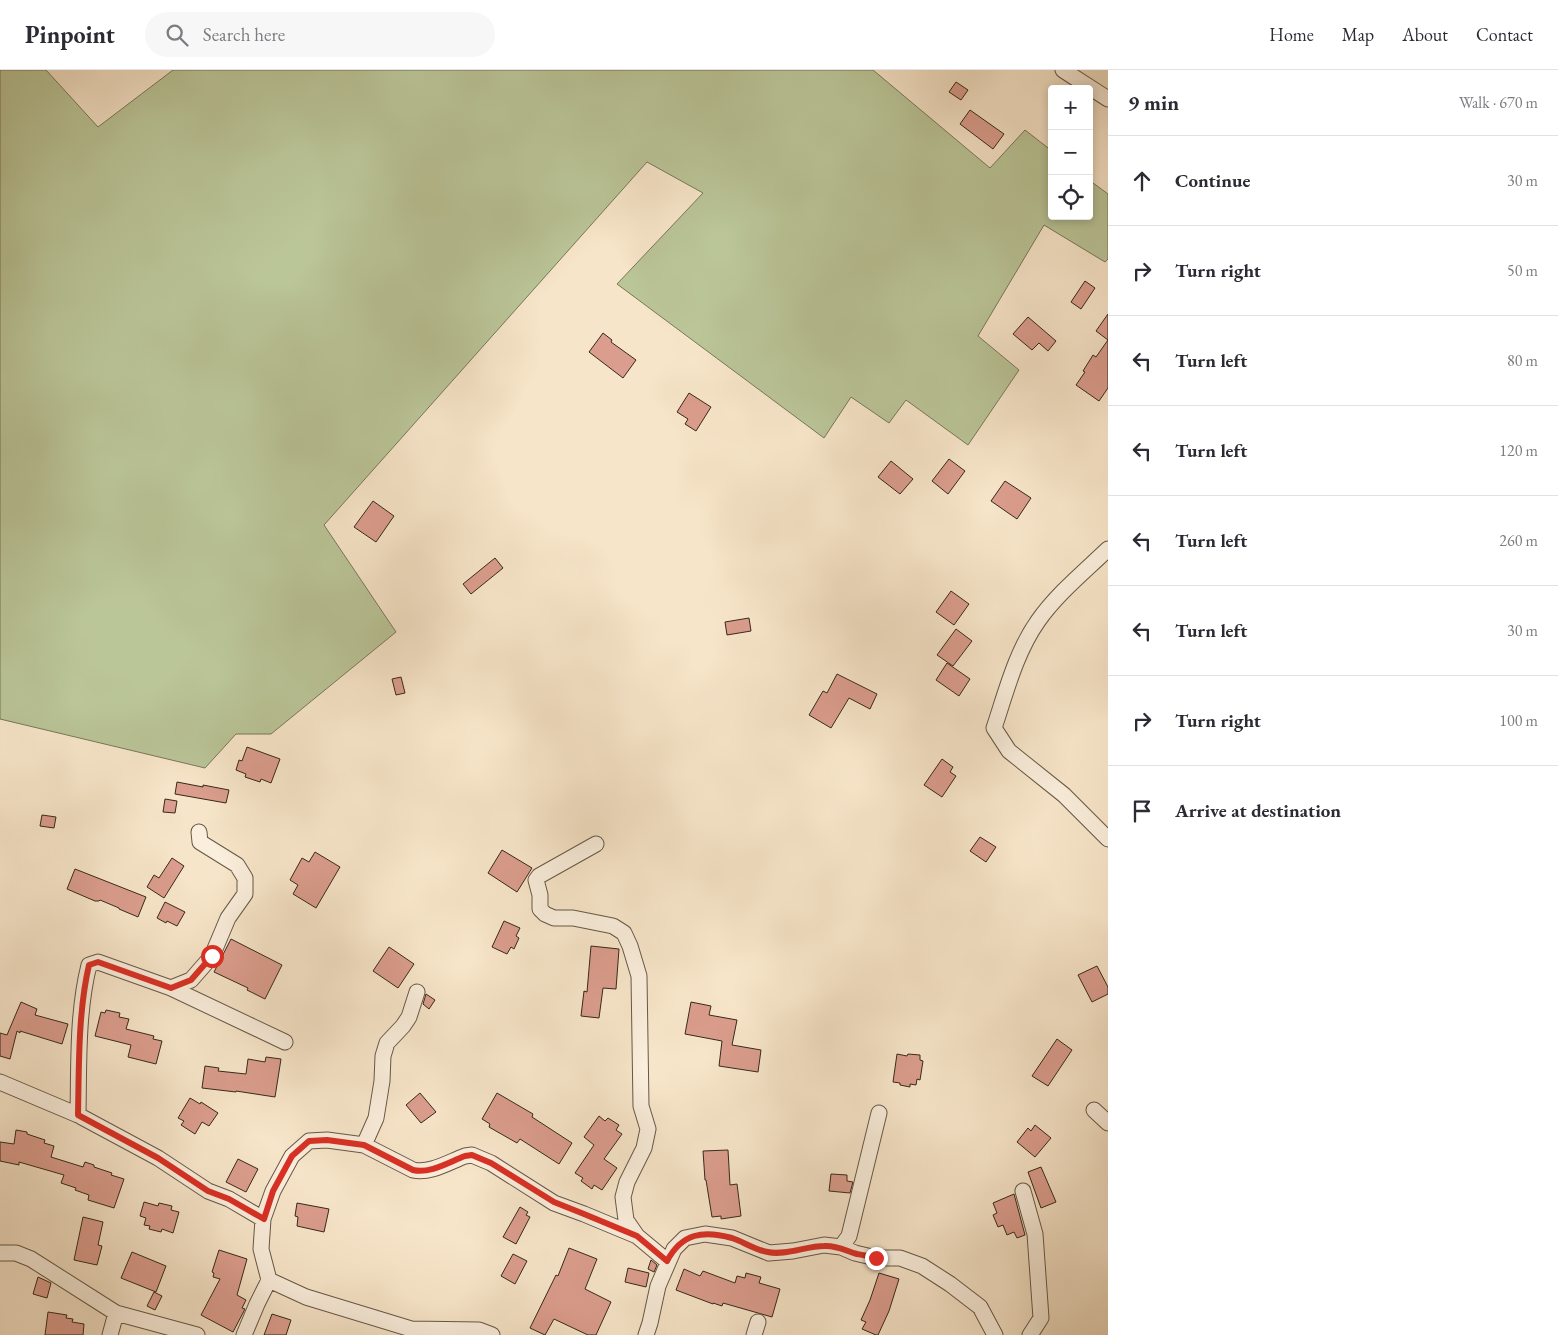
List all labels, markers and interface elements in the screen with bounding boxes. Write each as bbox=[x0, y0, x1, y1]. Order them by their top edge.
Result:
search box bbox=[145, 12, 495, 57]
text: Pinpoint bbox=[25, 19, 115, 50]
icon: search bbox=[163, 21, 191, 49]
text: Search here bbox=[203, 22, 285, 47]
text: Home bbox=[1269, 23, 1314, 46]
text: Map bbox=[1342, 23, 1374, 46]
text: About bbox=[1402, 23, 1448, 46]
text: Contact bbox=[1476, 23, 1533, 46]
map controls bbox=[1048, 85, 1093, 220]
button: + bbox=[1048, 85, 1093, 130]
text: 9 min bbox=[1128, 89, 1179, 116]
text: Walk · 670 m bbox=[1459, 92, 1538, 113]
button: − bbox=[1048, 130, 1093, 175]
icon: ahead bbox=[1128, 167, 1156, 195]
text: Continue bbox=[1175, 168, 1250, 193]
text: 30 m bbox=[1507, 170, 1538, 191]
button: locate bbox=[1048, 175, 1093, 220]
icon: right bbox=[1128, 257, 1156, 285]
text: Turn right bbox=[1175, 258, 1261, 283]
text: 50 m bbox=[1507, 260, 1538, 281]
icon: left bbox=[1128, 347, 1156, 375]
text: Turn left bbox=[1175, 348, 1247, 373]
text: 80 m bbox=[1507, 350, 1538, 371]
icon: left bbox=[1128, 437, 1156, 465]
text: Turn left bbox=[1175, 438, 1247, 463]
text: 120 m bbox=[1499, 440, 1538, 461]
icon: left bbox=[1128, 527, 1156, 555]
text: Turn left bbox=[1175, 528, 1247, 553]
text: 260 m bbox=[1499, 530, 1538, 551]
icon: left bbox=[1128, 617, 1156, 645]
text: Turn left bbox=[1175, 618, 1247, 643]
text: 30 m bbox=[1507, 620, 1538, 641]
icon: right bbox=[1128, 707, 1156, 735]
text: Turn right bbox=[1175, 708, 1261, 733]
text: 100 m bbox=[1499, 710, 1538, 731]
icon: arrive bbox=[1128, 797, 1156, 825]
text: Arrive at destination bbox=[1175, 798, 1341, 823]
route start bbox=[201, 945, 224, 968]
route end bbox=[865, 1247, 888, 1270]

